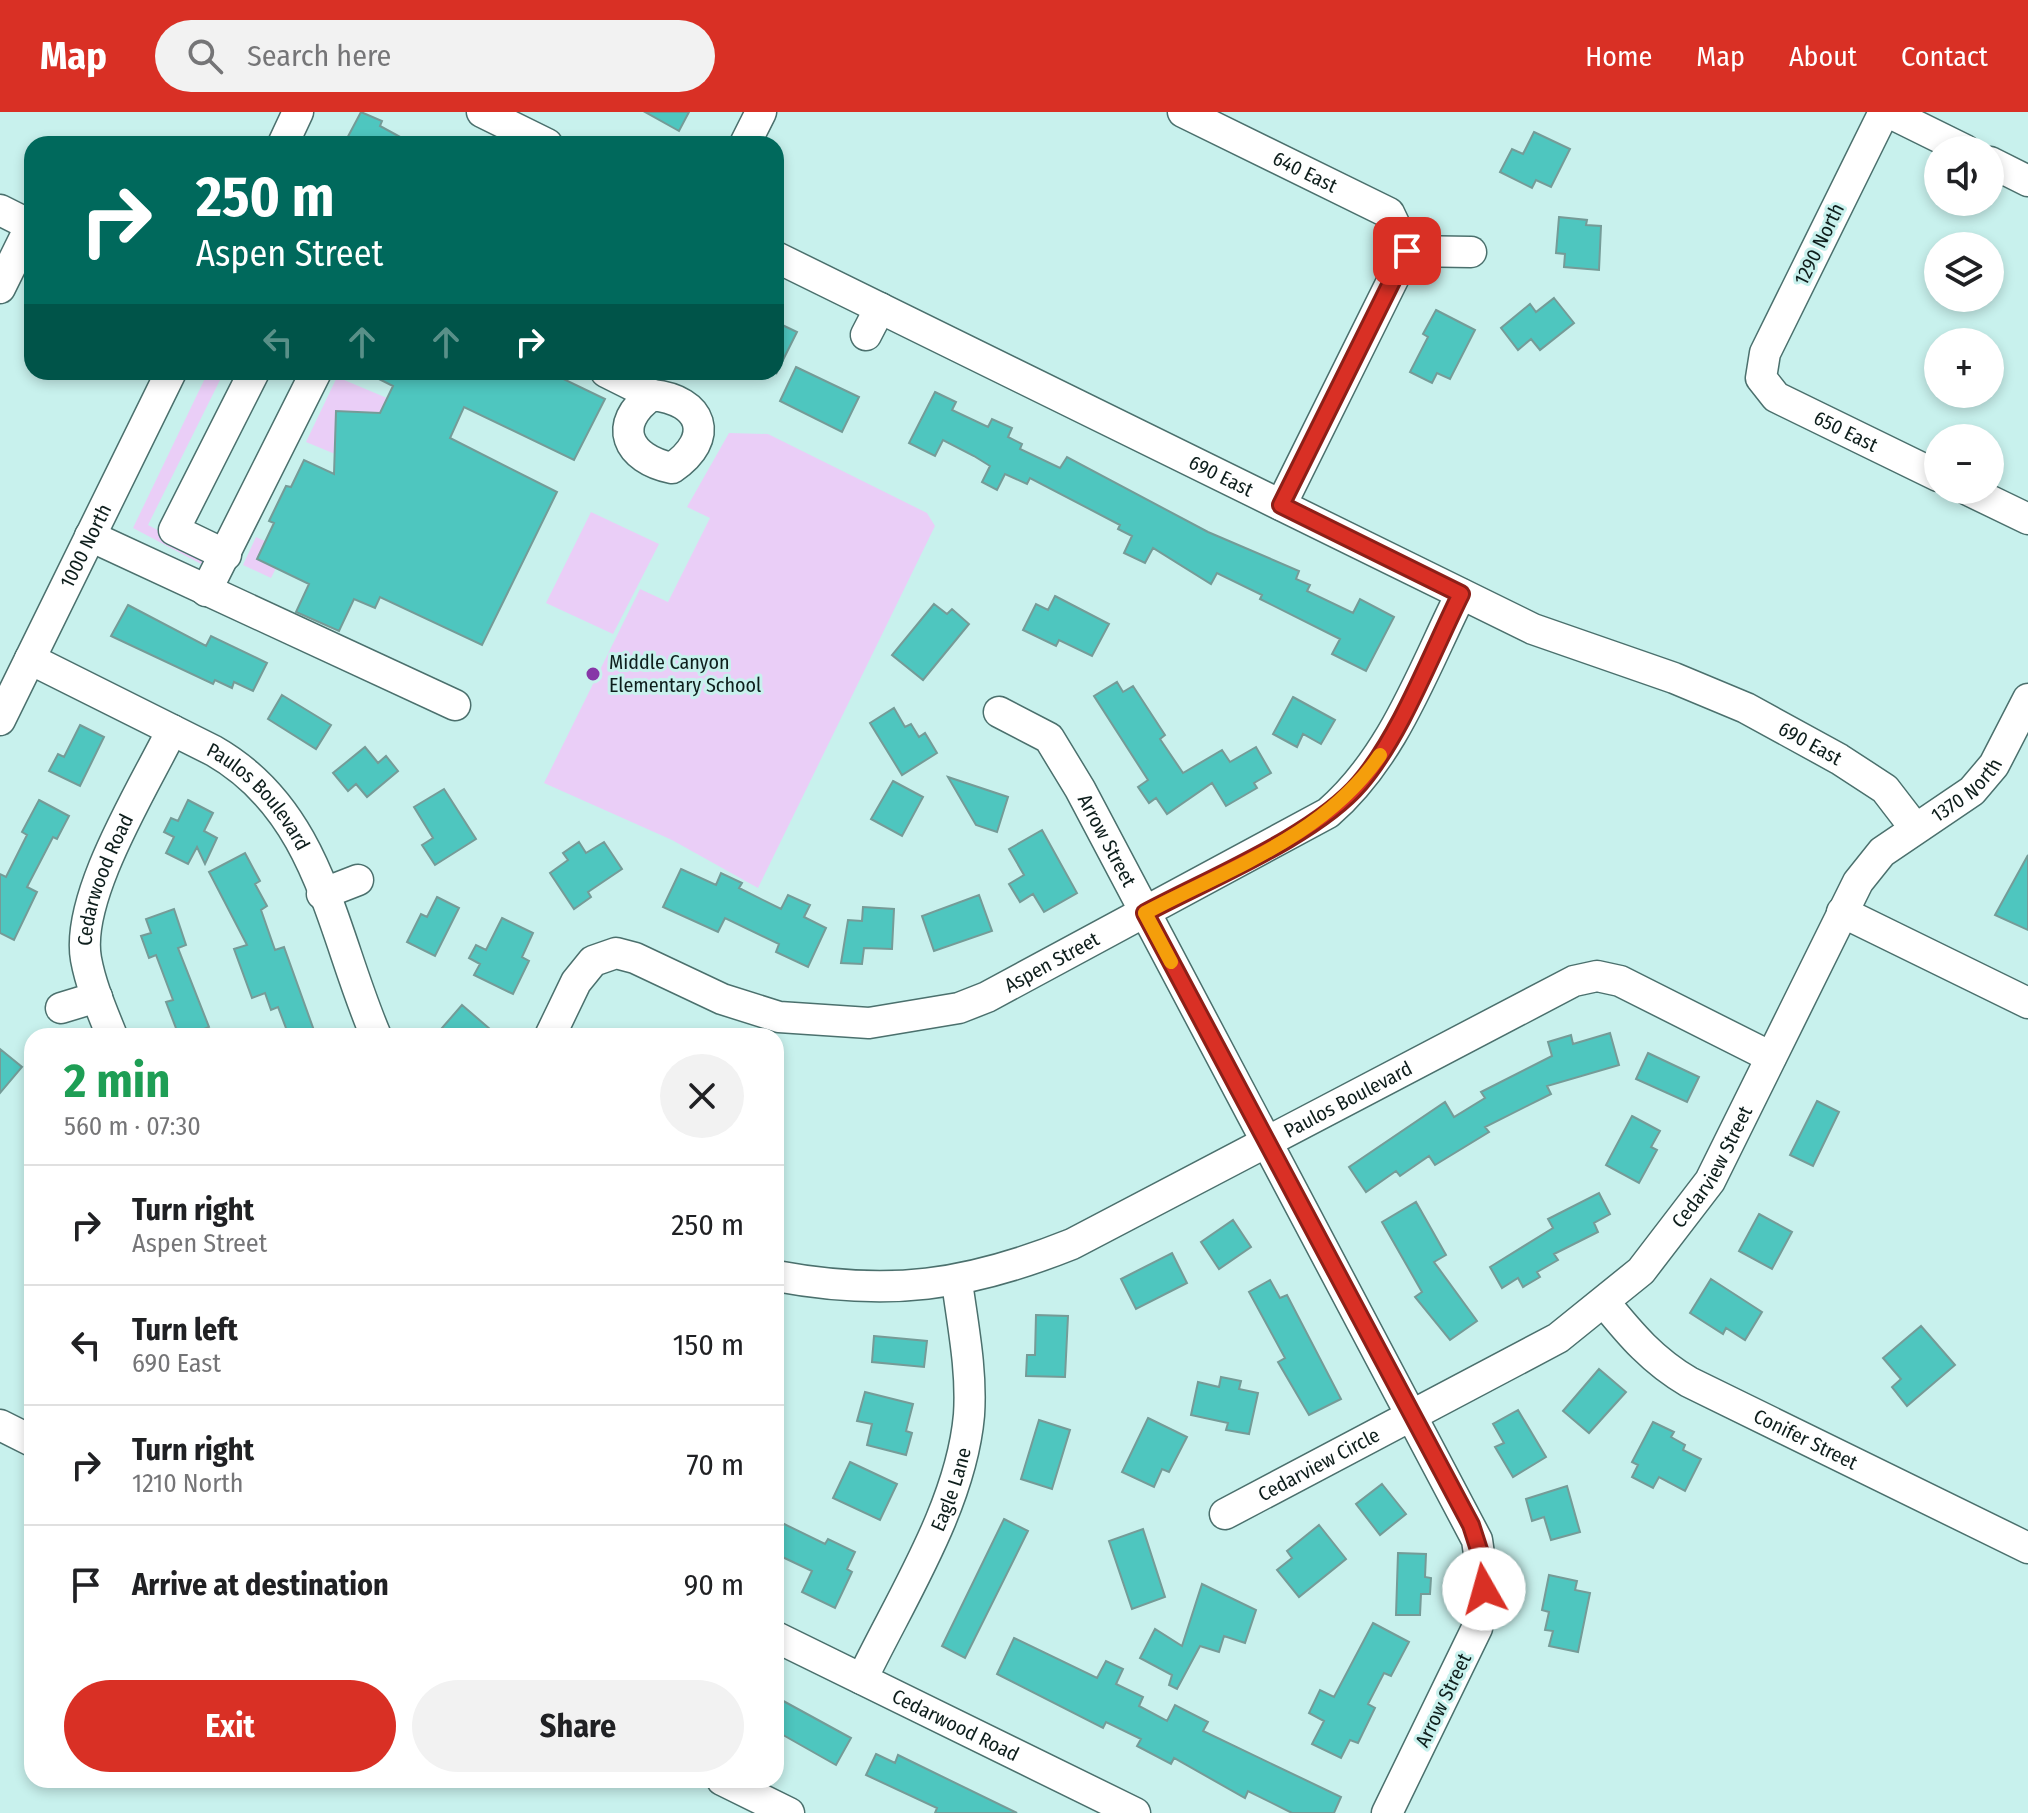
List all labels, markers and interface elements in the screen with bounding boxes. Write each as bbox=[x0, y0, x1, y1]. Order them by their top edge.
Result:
search box bbox=[155, 20, 715, 92]
text: Map bbox=[40, 33, 107, 79]
icon: search bbox=[183, 34, 227, 78]
text: Search here bbox=[247, 38, 391, 74]
text: Home bbox=[1585, 40, 1652, 73]
text: Map bbox=[1696, 40, 1745, 73]
text: About bbox=[1789, 40, 1857, 73]
text: Contact bbox=[1901, 40, 1988, 73]
map controls bbox=[1924, 136, 2004, 504]
button: sound bbox=[1924, 136, 2004, 216]
street label: 640 East bbox=[1269, 146, 1342, 198]
text: 250 m bbox=[196, 164, 334, 231]
icon: right bbox=[64, 168, 168, 272]
street label: 1290 North bbox=[1789, 199, 1849, 289]
pin bbox=[1373, 217, 1441, 285]
icon: arrive bbox=[1385, 229, 1429, 273]
text: Aspen Street bbox=[196, 232, 383, 276]
button: layers bbox=[1924, 232, 2004, 312]
icon: left bbox=[256, 320, 300, 364]
icon: ahead bbox=[340, 320, 384, 364]
icon: ahead bbox=[424, 320, 468, 364]
icon: right bbox=[508, 320, 552, 364]
button: + bbox=[1924, 328, 2004, 408]
street label: 650 East bbox=[1810, 405, 1882, 457]
button: − bbox=[1924, 424, 2004, 504]
street label: 690 East bbox=[1185, 450, 1258, 502]
street label: 1000 North bbox=[55, 500, 116, 592]
place label: Middle Canyon Elementary School bbox=[609, 650, 761, 697]
marker: Middle Canyon Elementary School bbox=[584, 665, 602, 683]
street label: 690 East bbox=[1774, 716, 1846, 770]
street label: Paulos Boulevard bbox=[203, 737, 315, 854]
street label: 1370 North bbox=[1927, 754, 2007, 827]
street label: Arrow Street bbox=[1073, 790, 1142, 891]
street label: Cedarwood Road bbox=[73, 810, 138, 946]
street label: Aspen Street bbox=[1000, 927, 1104, 997]
text: 2 min bbox=[64, 1052, 170, 1110]
button: close bbox=[660, 1054, 744, 1138]
street label: Paulos Boulevard bbox=[1280, 1056, 1416, 1143]
street label: Cedarview Street bbox=[1667, 1102, 1757, 1233]
text: 560 m · 07:30 bbox=[64, 1111, 201, 1142]
text: Turn right bbox=[132, 1192, 254, 1228]
icon: right bbox=[64, 1203, 108, 1247]
text: 250 m bbox=[671, 1207, 744, 1243]
text: Aspen Street bbox=[132, 1228, 267, 1259]
text: Turn left bbox=[132, 1312, 238, 1348]
icon: left bbox=[64, 1323, 108, 1367]
text: 150 m bbox=[673, 1327, 744, 1363]
text: 690 East bbox=[132, 1348, 221, 1379]
street label: Conifer Street bbox=[1750, 1404, 1862, 1475]
street label: Cedarview Circle bbox=[1254, 1423, 1384, 1506]
text: Turn right bbox=[132, 1432, 254, 1468]
icon: right bbox=[64, 1443, 108, 1487]
street label: Eagle Lane bbox=[925, 1445, 976, 1535]
text: 70 m bbox=[686, 1447, 744, 1483]
text: 1210 North bbox=[132, 1468, 244, 1499]
position arrow bbox=[1442, 1547, 1526, 1631]
icon: arrive bbox=[64, 1563, 108, 1607]
text: Arrive at destination bbox=[132, 1567, 389, 1603]
text: 90 m bbox=[684, 1567, 744, 1603]
street label: Arrow Street bbox=[1410, 1649, 1476, 1751]
button: Exit bbox=[64, 1680, 396, 1772]
button: Share bbox=[412, 1680, 744, 1772]
street label: Cedarwood Road bbox=[888, 1684, 1023, 1766]

